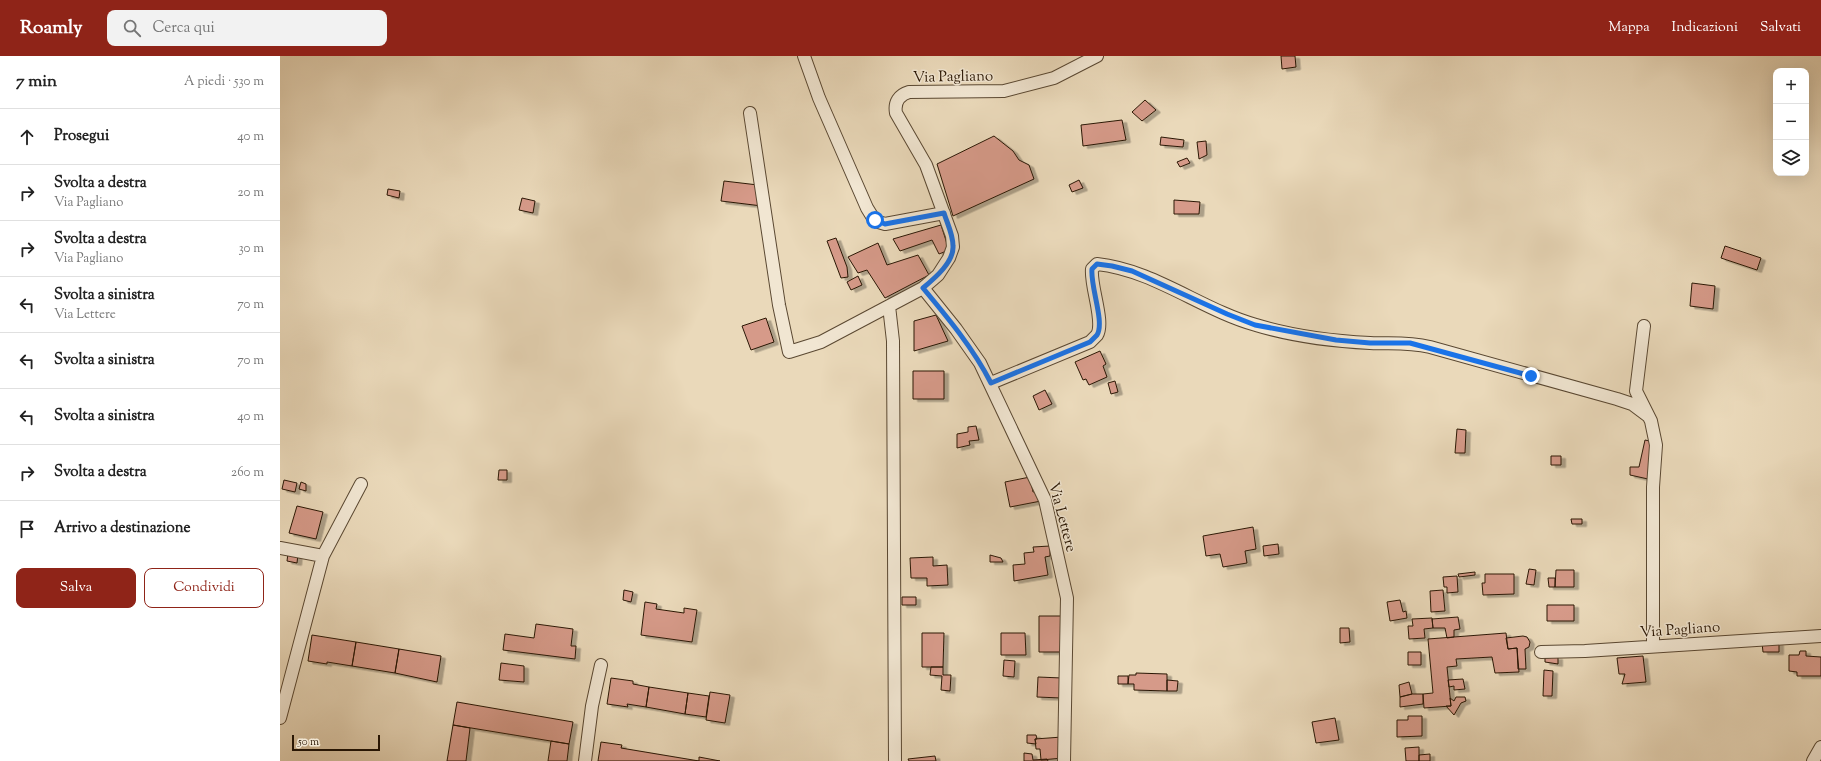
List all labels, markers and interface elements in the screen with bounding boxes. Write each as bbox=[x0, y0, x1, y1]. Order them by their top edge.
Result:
search box bbox=[107, 10, 387, 46]
text: Roamly bbox=[20, 15, 83, 42]
icon: search bbox=[121, 17, 143, 39]
text: Cerca qui bbox=[153, 18, 215, 39]
text: Mappa bbox=[1609, 18, 1650, 38]
text: Indicazioni bbox=[1672, 18, 1738, 38]
text: Salvati bbox=[1760, 18, 1801, 38]
street label: Via Pagliano bbox=[913, 66, 993, 89]
map controls bbox=[1773, 68, 1809, 176]
button: + bbox=[1773, 68, 1809, 104]
text: 7 min bbox=[16, 70, 57, 94]
text: A piedi · 530 m bbox=[184, 73, 264, 91]
button: − bbox=[1773, 104, 1809, 140]
icon: ahead bbox=[16, 126, 38, 148]
text: Prosegui bbox=[54, 126, 109, 147]
text: 40 m bbox=[237, 128, 264, 146]
button: layers bbox=[1773, 140, 1809, 176]
text: Svolta a destra bbox=[54, 173, 147, 194]
icon: right bbox=[16, 182, 38, 204]
text: 20 m bbox=[238, 184, 264, 202]
text: Via Pagliano bbox=[54, 194, 123, 212]
route start bbox=[866, 211, 884, 229]
text: Svolta a destra bbox=[54, 229, 147, 250]
icon: right bbox=[16, 238, 38, 260]
text: 30 m bbox=[238, 240, 264, 258]
text: Via Pagliano bbox=[54, 250, 123, 268]
text: Svolta a sinistra bbox=[54, 285, 155, 306]
icon: left bbox=[16, 294, 38, 316]
text: 70 m bbox=[237, 296, 264, 314]
text: Via Lettere bbox=[54, 306, 116, 324]
icon: left bbox=[16, 350, 38, 372]
text: Svolta a sinistra bbox=[54, 350, 155, 371]
text: 70 m bbox=[237, 352, 264, 370]
route end bbox=[1522, 367, 1540, 385]
icon: left bbox=[16, 406, 38, 428]
text: Svolta a sinistra bbox=[54, 406, 155, 427]
text: 40 m bbox=[237, 408, 264, 426]
icon: right bbox=[16, 462, 38, 484]
text: Svolta a destra bbox=[54, 462, 147, 483]
text: 260 m bbox=[231, 464, 264, 482]
street label: Via Lettere bbox=[1042, 480, 1081, 555]
icon: arrive bbox=[16, 518, 38, 540]
text: Arrivo a destinazione bbox=[54, 518, 190, 539]
button: Salva bbox=[16, 568, 136, 608]
button: Condividi bbox=[144, 568, 264, 608]
street label: Via Pagliano bbox=[1639, 617, 1721, 644]
scale bar bbox=[292, 733, 380, 752]
text: 50 m bbox=[298, 734, 319, 750]

